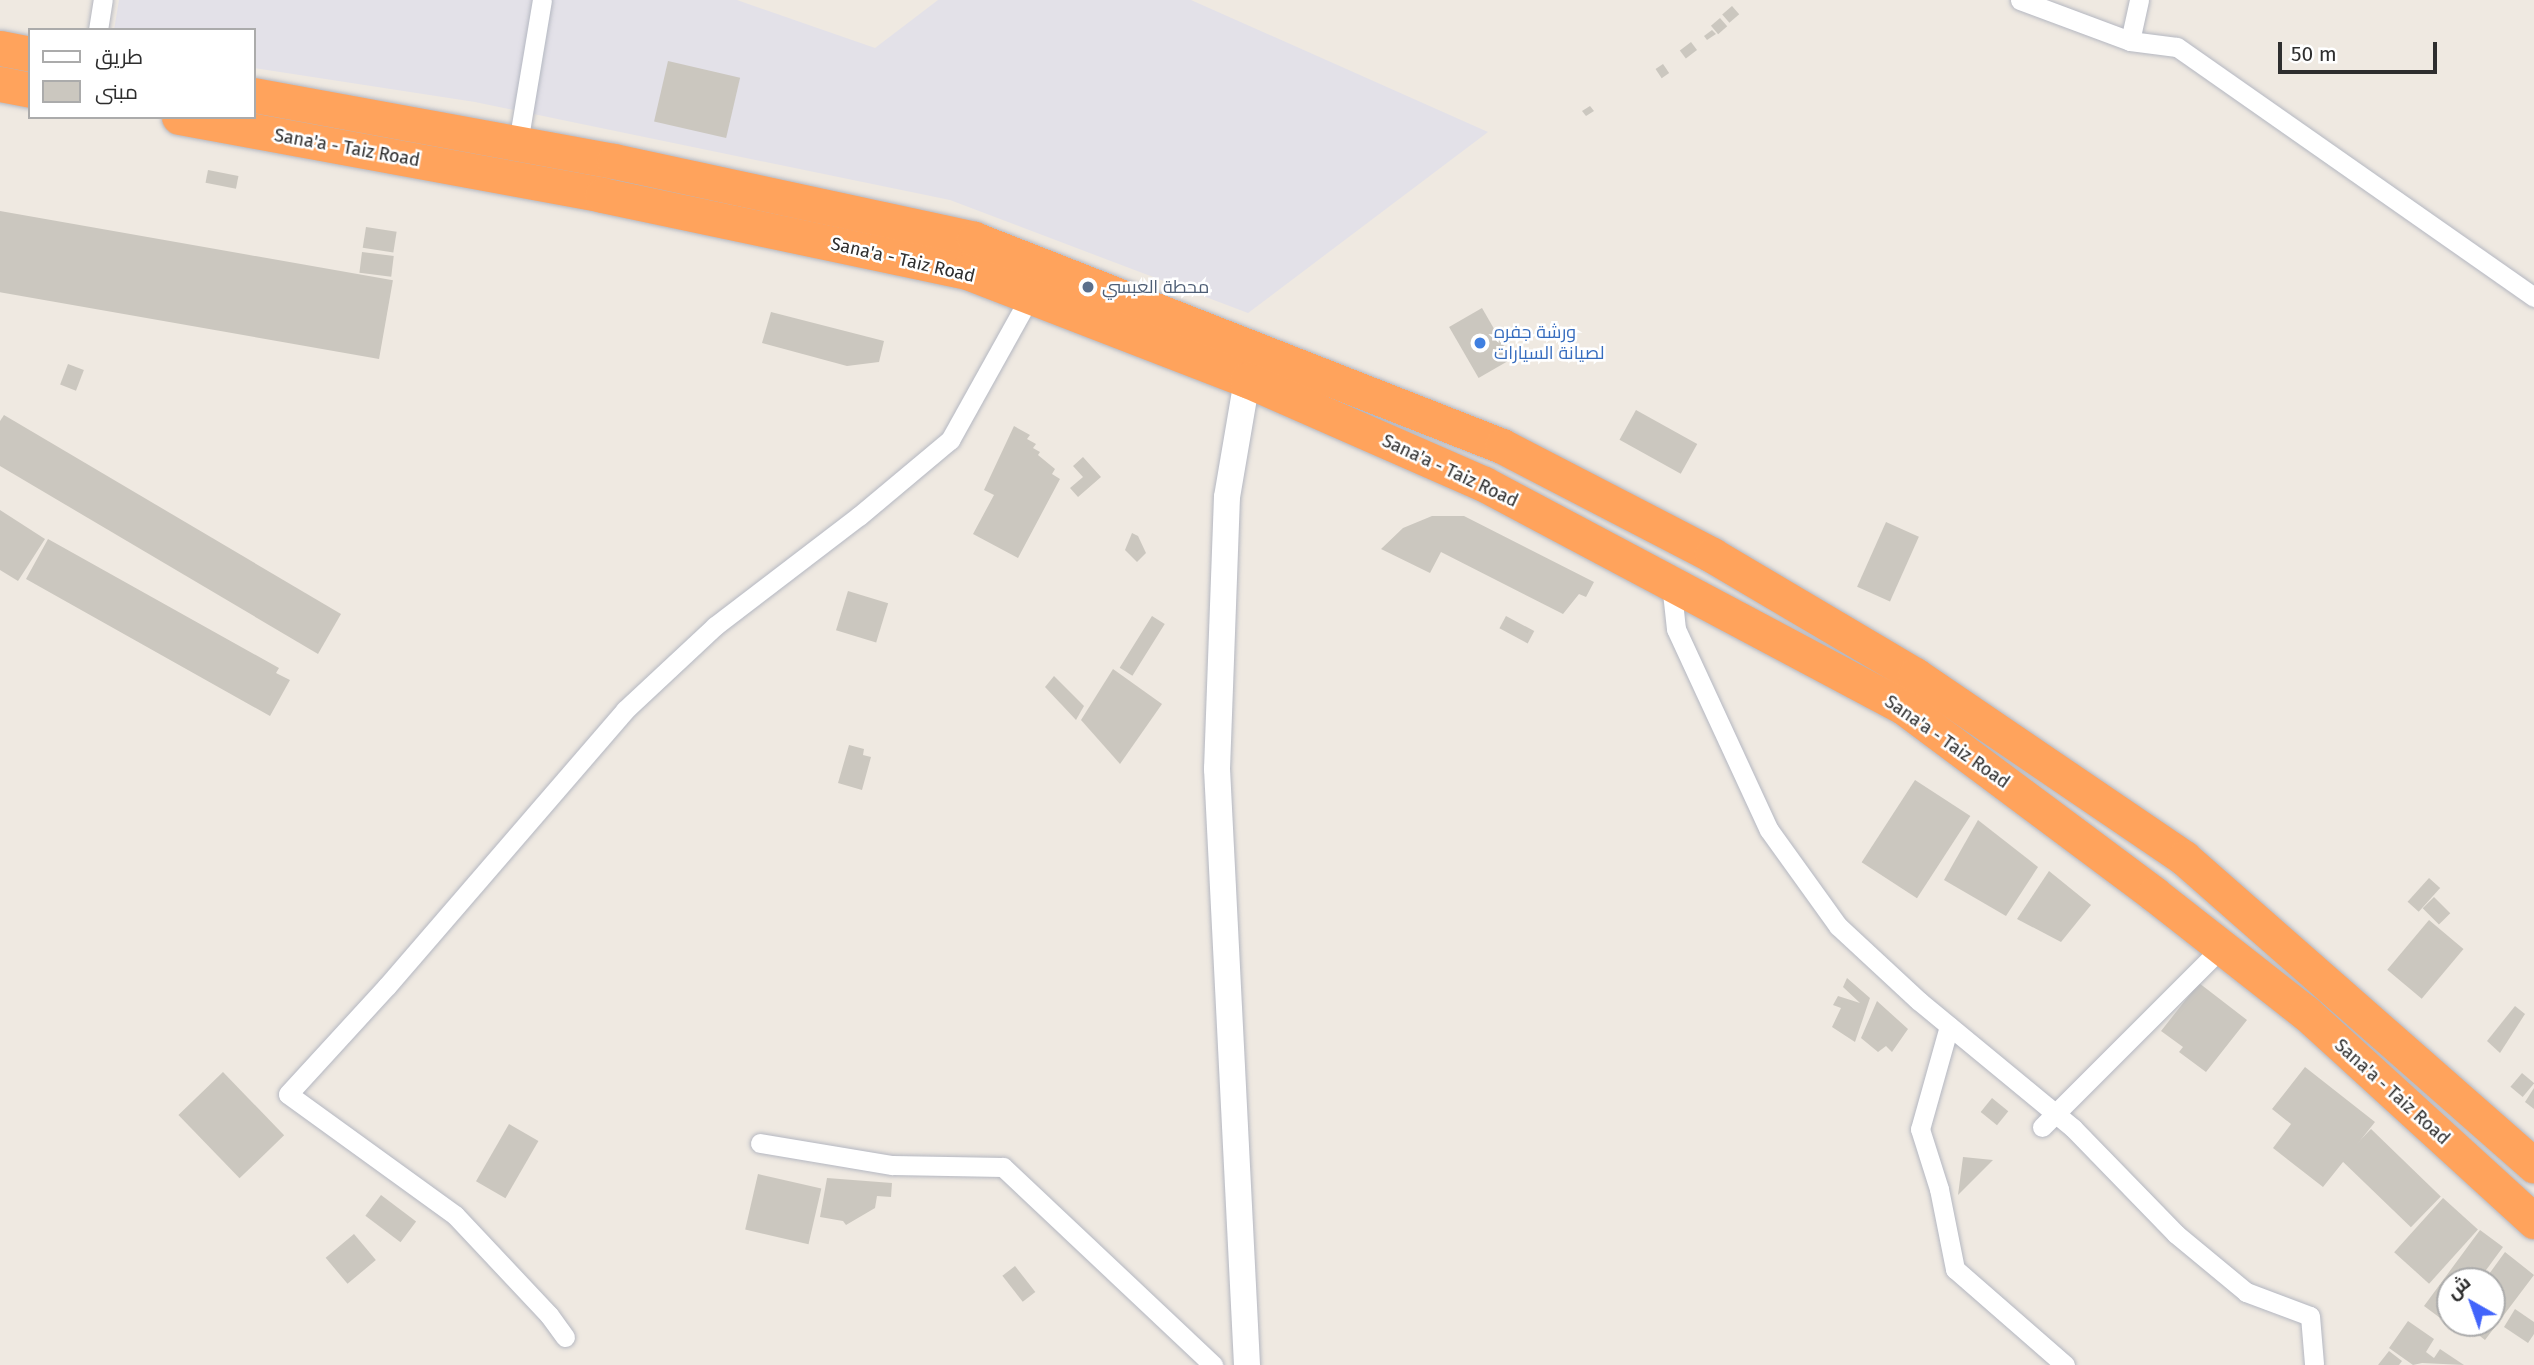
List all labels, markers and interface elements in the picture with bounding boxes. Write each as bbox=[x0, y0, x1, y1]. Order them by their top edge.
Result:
legend bbox=[28, 28, 256, 119]
scale bar bbox=[2282, 28, 2441, 72]
text: 50 m bbox=[2291, 41, 2337, 67]
text: طريق bbox=[95, 44, 143, 70]
text: مبنى bbox=[95, 79, 138, 105]
street label: Sana'a - Taiz Road bbox=[273, 125, 421, 171]
street label: Sana'a - Taiz Road bbox=[829, 233, 977, 287]
place label: محطة العبسي bbox=[1102, 276, 1209, 298]
marker: محطة العبسي bbox=[1080, 279, 1096, 295]
place label: ورشة جفره لصيانة السيارات bbox=[1494, 322, 1605, 364]
marker: ورشة جفره لصيانة السيارات bbox=[1472, 335, 1488, 351]
street label: Sana'a - Taiz Road bbox=[1379, 430, 1521, 512]
street label: Sana'a - Taiz Road bbox=[1880, 691, 2014, 793]
street label: Sana'a - Taiz Road bbox=[2330, 1035, 2454, 1149]
north arrow bbox=[2436, 1267, 2506, 1337]
text: ش bbox=[2442, 1270, 2475, 1304]

